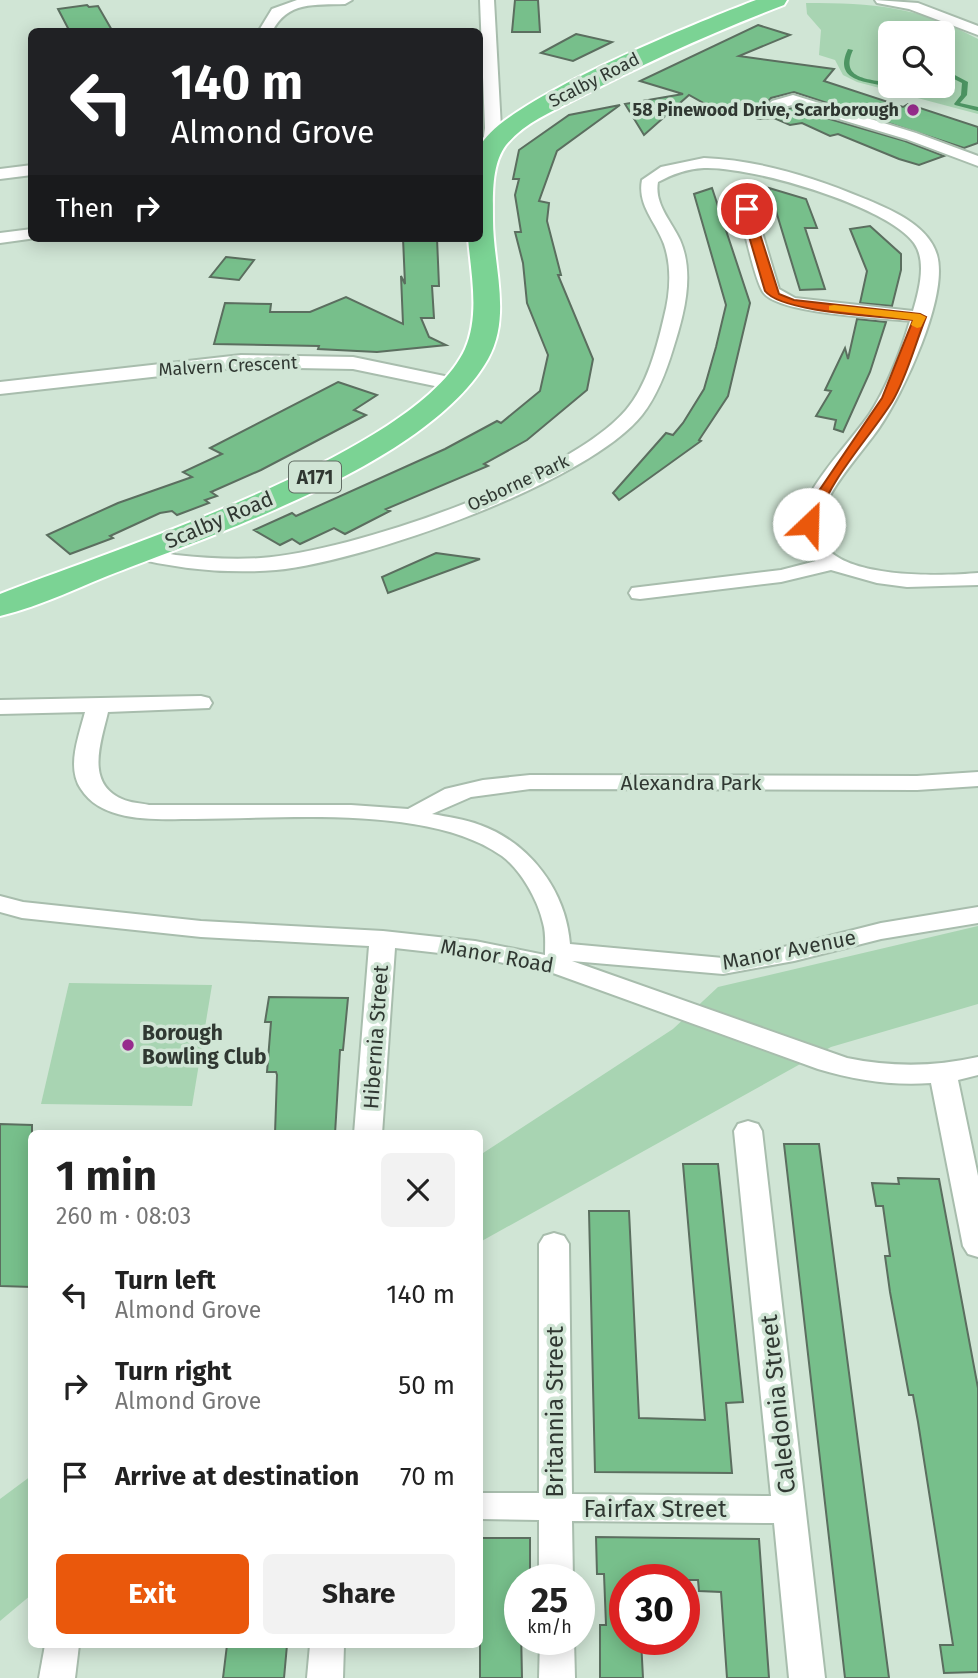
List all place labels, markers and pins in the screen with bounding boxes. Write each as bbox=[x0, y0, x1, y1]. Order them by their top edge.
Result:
place label: 58 Pinewood Drive, Scarborough bbox=[633, 99, 899, 121]
marker: 58 Pinewood Drive, Scarborough bbox=[905, 102, 921, 118]
pin bbox=[717, 179, 777, 239]
place label: Borough Bowling Club bbox=[142, 1020, 266, 1070]
marker: Borough Bowling Club bbox=[120, 1037, 136, 1053]

